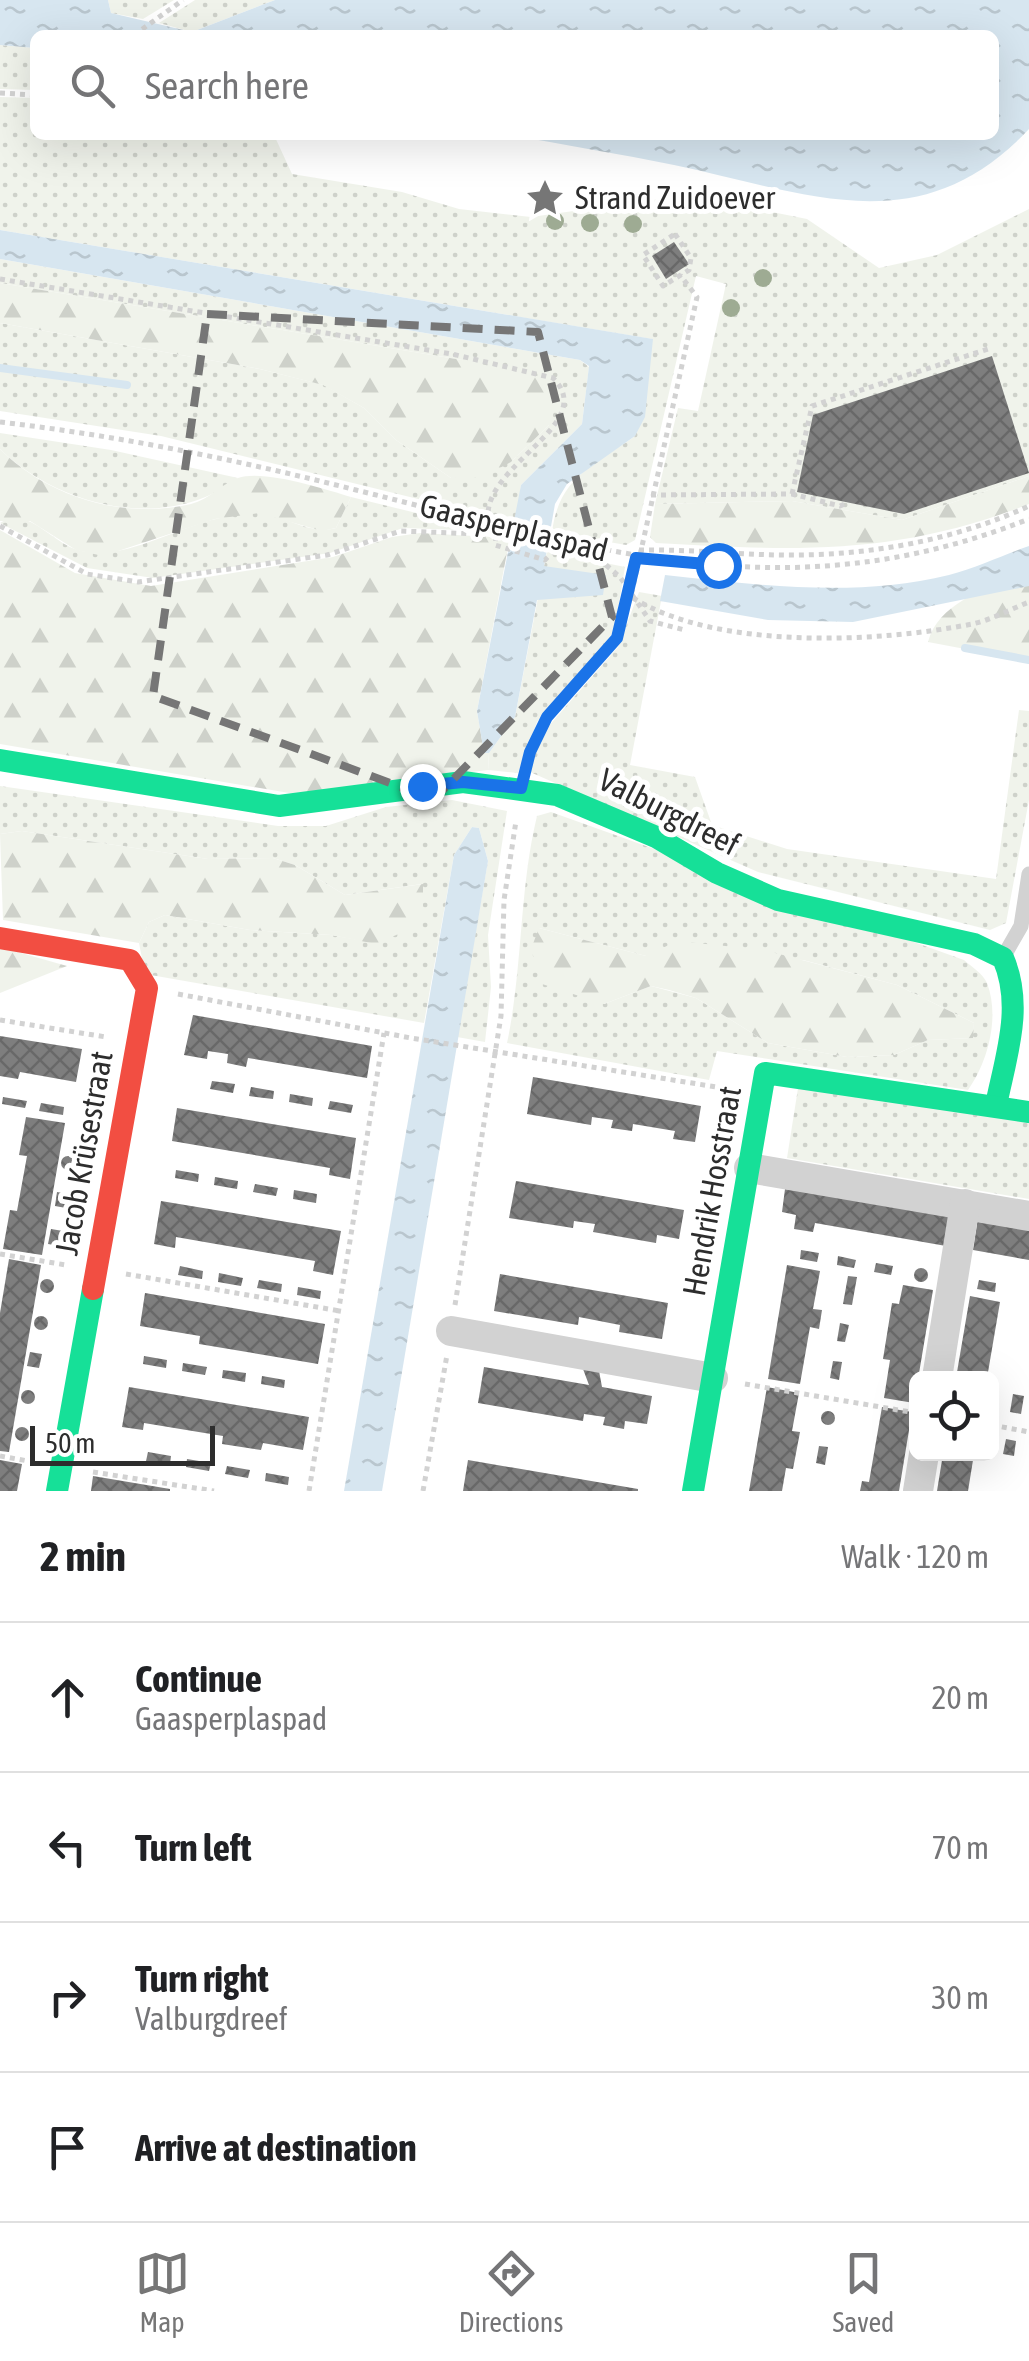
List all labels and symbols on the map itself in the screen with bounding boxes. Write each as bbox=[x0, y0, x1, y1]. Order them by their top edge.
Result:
place icon: Strand Zuidoever bbox=[524, 177, 566, 219]
place label: Strand Zuidoever bbox=[575, 179, 775, 216]
street label: Gaasperplaspad bbox=[416, 486, 612, 569]
route start bbox=[696, 543, 742, 589]
street label: Valburgdreef bbox=[593, 760, 746, 863]
route end bbox=[400, 764, 446, 810]
street label: Jacob Krüsestraat bbox=[47, 1048, 120, 1258]
street label: Hendrik Hosstraat bbox=[675, 1083, 748, 1299]
scale bar bbox=[30, 1421, 215, 1466]

